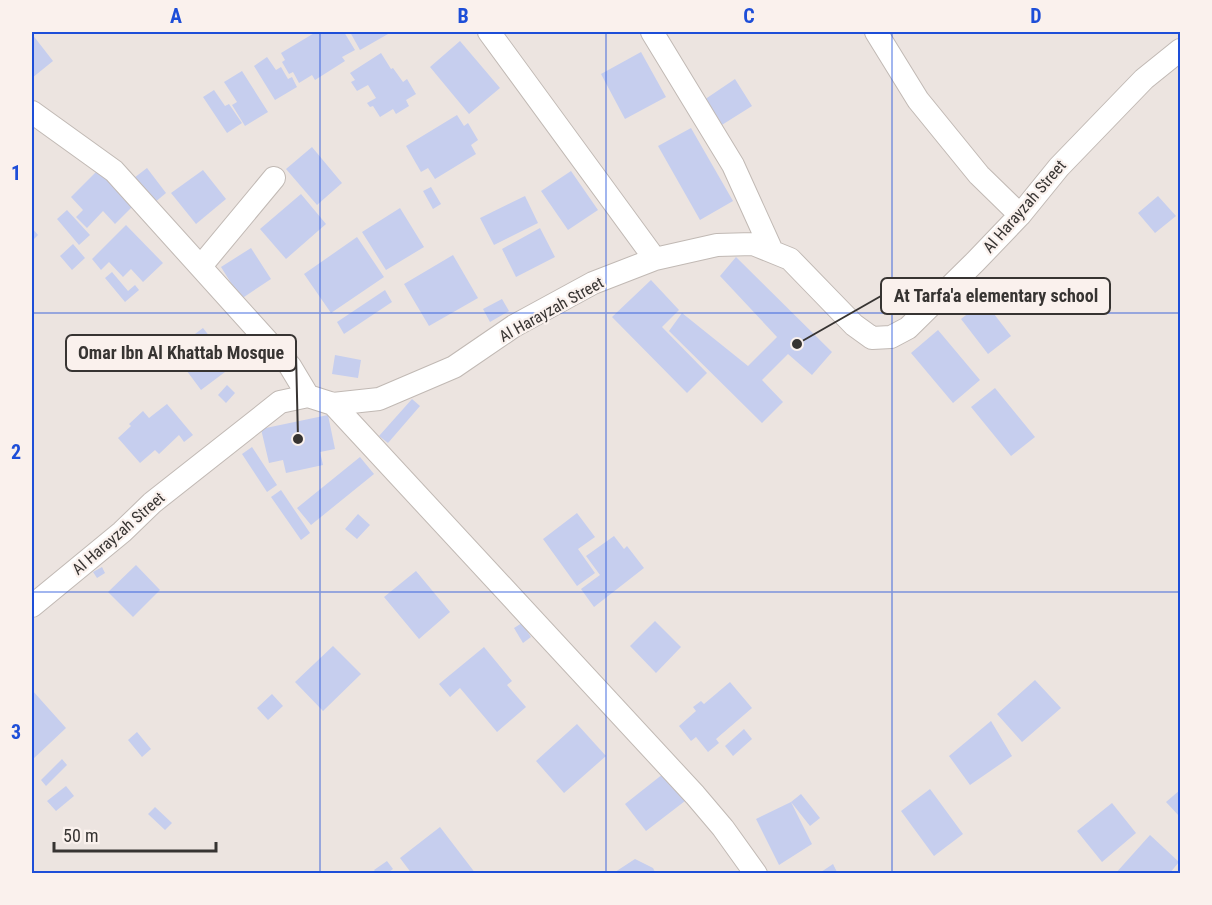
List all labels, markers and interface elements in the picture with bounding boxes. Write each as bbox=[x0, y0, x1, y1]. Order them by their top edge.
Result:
text: A bbox=[170, 4, 182, 28]
text: B bbox=[457, 4, 469, 28]
text: C bbox=[743, 4, 755, 28]
text: D bbox=[1030, 4, 1042, 28]
street label: Al Harayzah Street bbox=[979, 156, 1070, 257]
text: 1 bbox=[11, 161, 21, 185]
street label: Al Harayzah Street bbox=[496, 273, 607, 346]
callout: At Tarfa'a elementary school bbox=[881, 278, 1110, 314]
text: At Tarfa'a elementary school bbox=[894, 285, 1098, 306]
callout: Omar Ibn Al Khattab Mosque bbox=[66, 335, 296, 371]
text: Omar Ibn Al Khattab Mosque bbox=[78, 342, 284, 363]
text: 2 bbox=[11, 440, 21, 464]
street label: Al Harayzah Street bbox=[68, 488, 169, 579]
text: 3 bbox=[11, 720, 21, 744]
scale bar bbox=[54, 815, 216, 853]
text: 50 m bbox=[63, 825, 98, 846]

